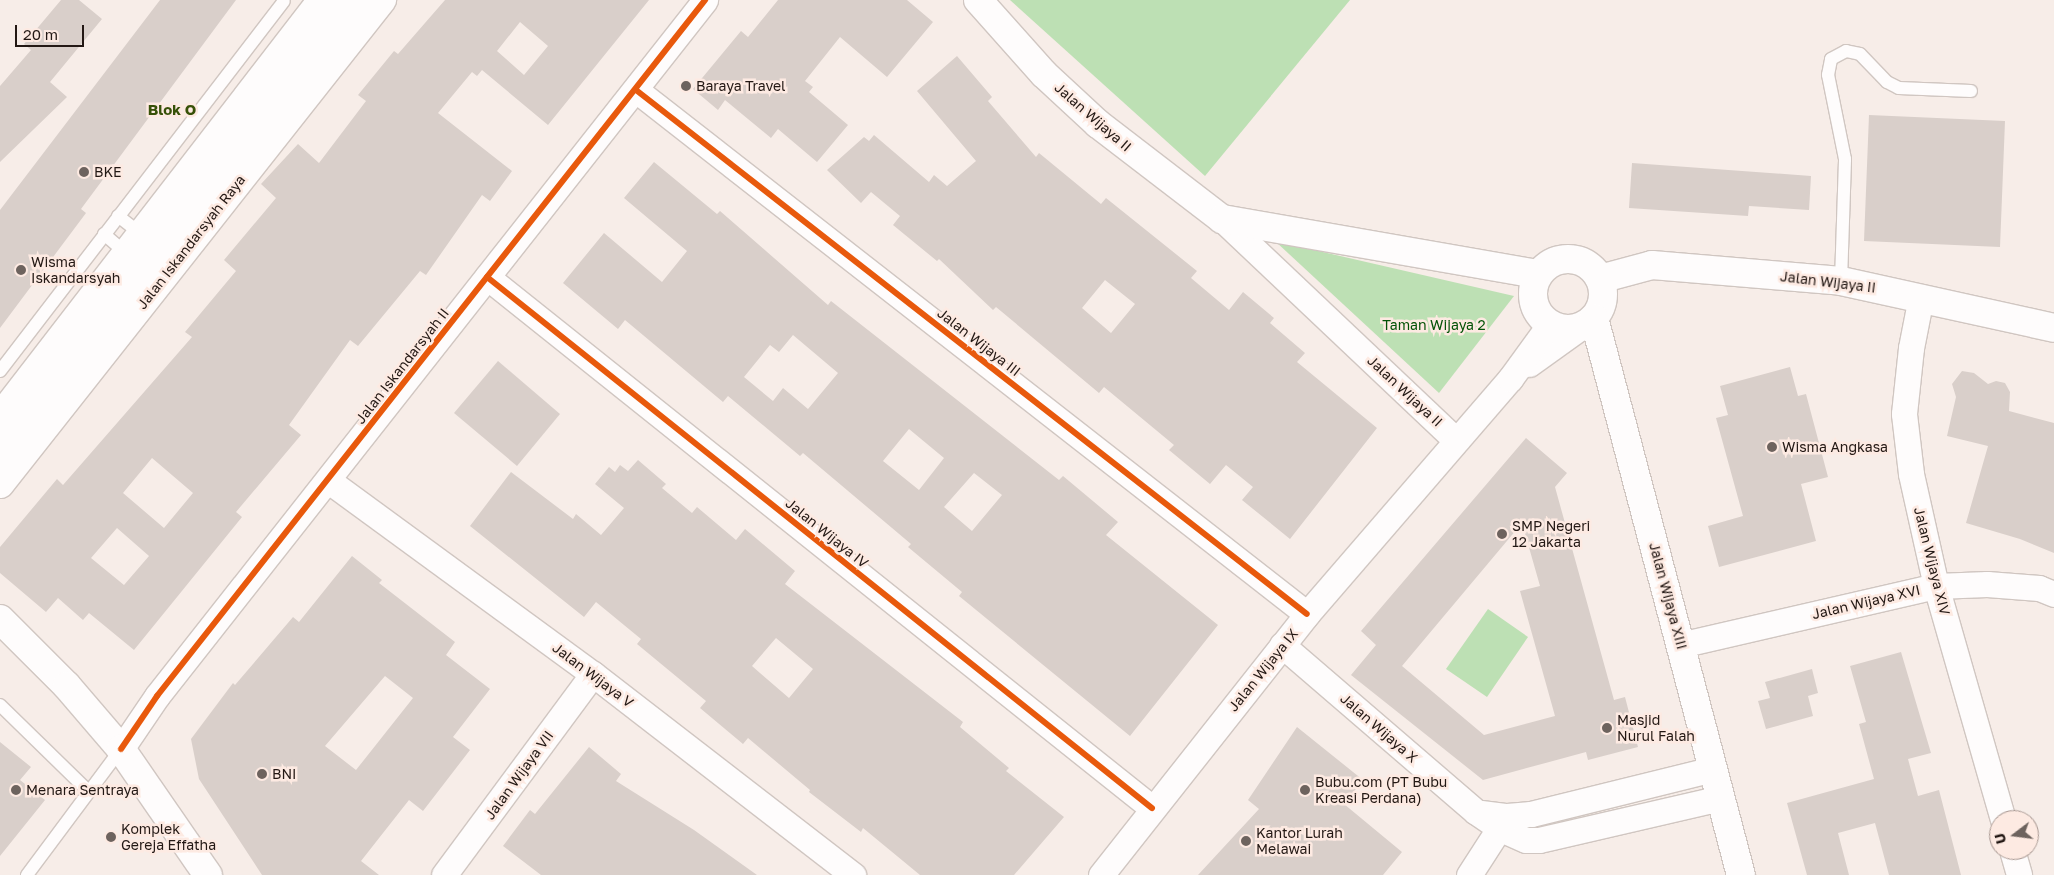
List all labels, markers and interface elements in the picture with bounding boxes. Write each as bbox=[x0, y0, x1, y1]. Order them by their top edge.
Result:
scale bar bbox=[18, 15, 86, 47]
text: 20 m bbox=[23, 25, 58, 43]
place label: Baraya Travel bbox=[696, 78, 786, 94]
street label: Jalan Wijaya II bbox=[1051, 79, 1135, 155]
marker: Baraya Travel bbox=[680, 80, 692, 92]
district label: Blok O bbox=[148, 101, 196, 119]
place label: BKE bbox=[94, 164, 122, 180]
marker: BKE bbox=[78, 166, 90, 178]
street label: Jalan Iskandarsyah Raya bbox=[133, 172, 249, 312]
place label: Wisma Iskandarsyah bbox=[31, 254, 120, 286]
marker: Wisma Iskandarsyah bbox=[15, 264, 27, 276]
street label: Jalan Wijaya II bbox=[1779, 268, 1877, 296]
street label: Jalan Wijaya III bbox=[934, 304, 1024, 380]
street label: Jalan Iskandarsyah II bbox=[352, 305, 452, 427]
park label: Taman Wijaya 2 bbox=[1382, 317, 1486, 333]
street label: Jalan Wijaya II bbox=[1364, 352, 1446, 430]
place label: Wisma Angkasa bbox=[1782, 439, 1888, 455]
marker: Wisma Angkasa bbox=[1766, 441, 1778, 453]
street label: Jalan Wijaya IV bbox=[782, 495, 872, 571]
street label: Jalan Wijaya XIV bbox=[1910, 505, 1954, 617]
place label: SMP Negeri 12 Jakarta bbox=[1512, 518, 1590, 550]
marker: SMP Negeri 12 Jakarta bbox=[1496, 528, 1508, 540]
street label: Jalan Wijaya XIII bbox=[1646, 541, 1690, 651]
street label: Jalan Wijaya XVI bbox=[1810, 581, 1922, 623]
street label: Jalan Wijaya IX bbox=[1225, 625, 1301, 715]
street label: Jalan Wijaya V bbox=[549, 639, 637, 711]
street label: Jalan Wijaya X bbox=[1337, 690, 1421, 766]
place label: Masjid Nurul Falah bbox=[1617, 712, 1695, 744]
marker: Masjid Nurul Falah bbox=[1601, 722, 1613, 734]
street label: Jalan Wijaya VII bbox=[481, 727, 557, 823]
place label: BNI bbox=[272, 766, 296, 782]
marker: BNI bbox=[256, 768, 268, 780]
place label: Bubu.com (PT Bubu Kreasi Perdana) bbox=[1315, 774, 1447, 806]
place label: Menara Sentraya bbox=[26, 782, 139, 798]
marker: Menara Sentraya bbox=[10, 784, 22, 796]
marker: Bubu.com (PT Bubu Kreasi Perdana) bbox=[1299, 784, 1311, 796]
north arrow bbox=[1989, 810, 2039, 860]
place label: Komplek Gereja Effatha bbox=[121, 821, 216, 854]
place label: Kantor Lurah Melawai bbox=[1256, 825, 1343, 858]
marker: Komplek Gereja Effatha bbox=[105, 831, 117, 843]
text: U bbox=[1990, 832, 2010, 846]
marker: Kantor Lurah Melawai bbox=[1240, 835, 1252, 847]

